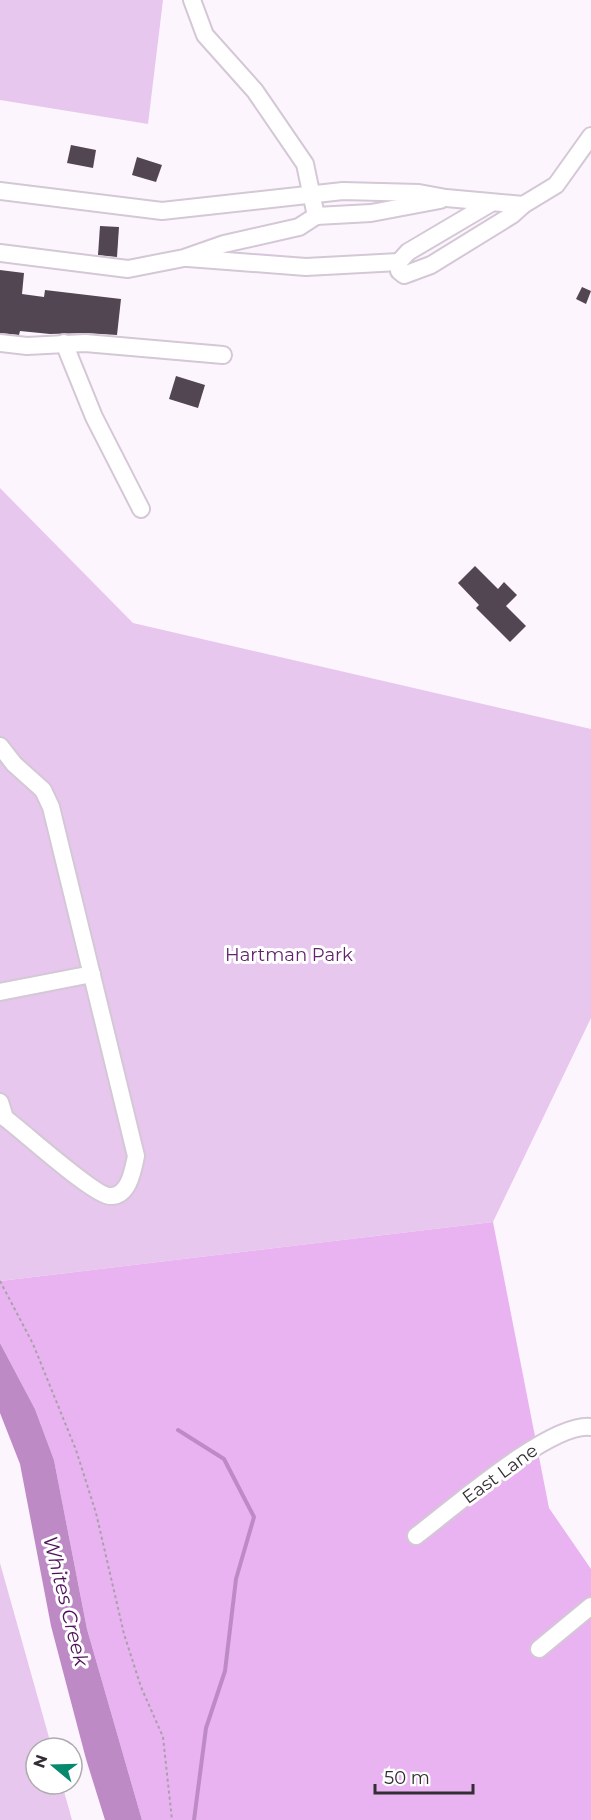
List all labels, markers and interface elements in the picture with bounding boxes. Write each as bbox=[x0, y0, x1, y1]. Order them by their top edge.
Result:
park label: Hartman Park bbox=[225, 944, 353, 966]
street label: East Lane bbox=[458, 1439, 542, 1509]
water label: Whites Creek bbox=[38, 1533, 94, 1670]
north arrow bbox=[24, 1736, 84, 1796]
text: N bbox=[29, 1752, 51, 1770]
scale bar bbox=[375, 1757, 472, 1795]
text: 50 m bbox=[384, 1767, 430, 1789]

